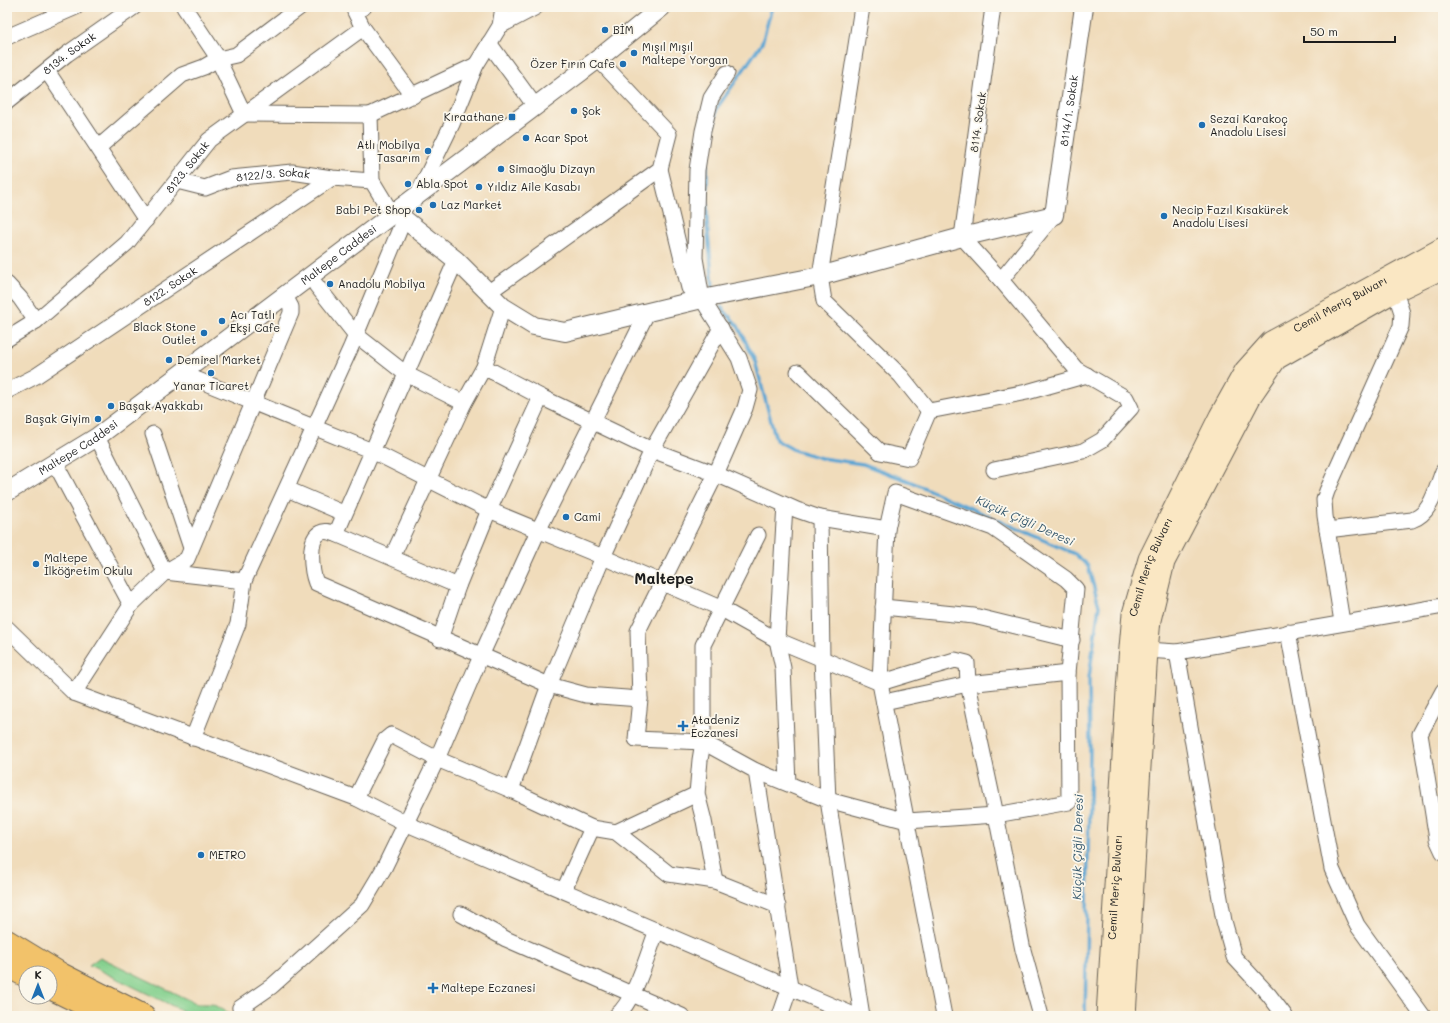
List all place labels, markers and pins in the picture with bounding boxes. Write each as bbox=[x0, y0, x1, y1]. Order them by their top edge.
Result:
place label: BİM bbox=[613, 22, 633, 37]
marker: BİM bbox=[600, 25, 610, 35]
place label: Mışıl Mışıl Maltepe Yorgan bbox=[642, 39, 728, 67]
marker: Mışıl Mışıl Maltepe Yorgan bbox=[629, 48, 639, 58]
place label: Özer Fırın Cafe bbox=[530, 56, 615, 71]
marker: Özer Fırın Cafe bbox=[618, 59, 628, 69]
place label: Şok bbox=[582, 103, 601, 118]
marker: Şok bbox=[569, 106, 579, 116]
place label: Kıraathane bbox=[444, 109, 504, 124]
place label: Sezai Karakoç Anadolu Lisesi bbox=[1210, 111, 1288, 139]
marker: Kıraathane bbox=[507, 112, 517, 122]
marker: Sezai Karakoç Anadolu Lisesi bbox=[1197, 120, 1207, 130]
place label: Acar Spot bbox=[534, 130, 588, 145]
marker: Acar Spot bbox=[521, 133, 531, 143]
place label: Atlı Mobilya Tasarım bbox=[357, 137, 420, 165]
marker: Atlı Mobilya Tasarım bbox=[423, 146, 433, 156]
place label: Simaoğlu Dizayn bbox=[509, 161, 595, 176]
marker: Simaoğlu Dizayn bbox=[496, 164, 506, 174]
place label: Abla Spot bbox=[416, 176, 468, 191]
marker: Abla Spot bbox=[403, 179, 413, 189]
place label: Yıldız Aile Kasabı bbox=[487, 179, 581, 194]
marker: Yıldız Aile Kasabı bbox=[474, 182, 484, 192]
place label: Laz Market bbox=[441, 197, 502, 212]
marker: Laz Market bbox=[428, 200, 438, 210]
place label: Babi Pet Shop bbox=[336, 202, 411, 217]
place label: Necip Fazıl Kısakürek Anadolu Lisesi bbox=[1172, 202, 1288, 230]
marker: Babi Pet Shop bbox=[414, 205, 424, 215]
marker: Necip Fazıl Kısakürek Anadolu Lisesi bbox=[1159, 211, 1169, 221]
place label: Anadolu Mobilya bbox=[338, 276, 426, 291]
marker: Anadolu Mobilya bbox=[325, 279, 335, 289]
place label: Acı Tatlı Ekşi Cafe bbox=[230, 307, 280, 335]
marker: Acı Tatlı Ekşi Cafe bbox=[217, 316, 227, 326]
place label: Black Stone Outlet bbox=[133, 319, 196, 347]
marker: Black Stone Outlet bbox=[199, 328, 209, 338]
place label: Demirel Market bbox=[177, 352, 261, 367]
marker: Demirel Market bbox=[164, 355, 174, 365]
marker: Yanar Ticaret bbox=[206, 368, 216, 378]
place label: Yanar Ticaret bbox=[173, 378, 249, 393]
place label: Başak Ayakkabı bbox=[119, 398, 203, 413]
marker: Başak Ayakkabı bbox=[106, 401, 116, 411]
place label: Başak Giyim bbox=[25, 411, 90, 426]
marker: Başak Giyim bbox=[93, 414, 103, 424]
place label: Cami bbox=[574, 509, 601, 524]
marker: Cami bbox=[561, 512, 571, 522]
place label: Maltepe İlköğretim Okulu bbox=[44, 550, 133, 578]
marker: Maltepe İlköğretim Okulu bbox=[31, 559, 41, 569]
place label: Atadeniz Eczanesi bbox=[691, 712, 740, 740]
marker: Atadeniz Eczanesi bbox=[678, 721, 688, 731]
place label: METRO bbox=[209, 847, 246, 862]
marker: METRO bbox=[196, 850, 206, 860]
place label: Maltepe Eczanesi bbox=[441, 980, 536, 995]
marker: Maltepe Eczanesi bbox=[428, 983, 438, 993]

